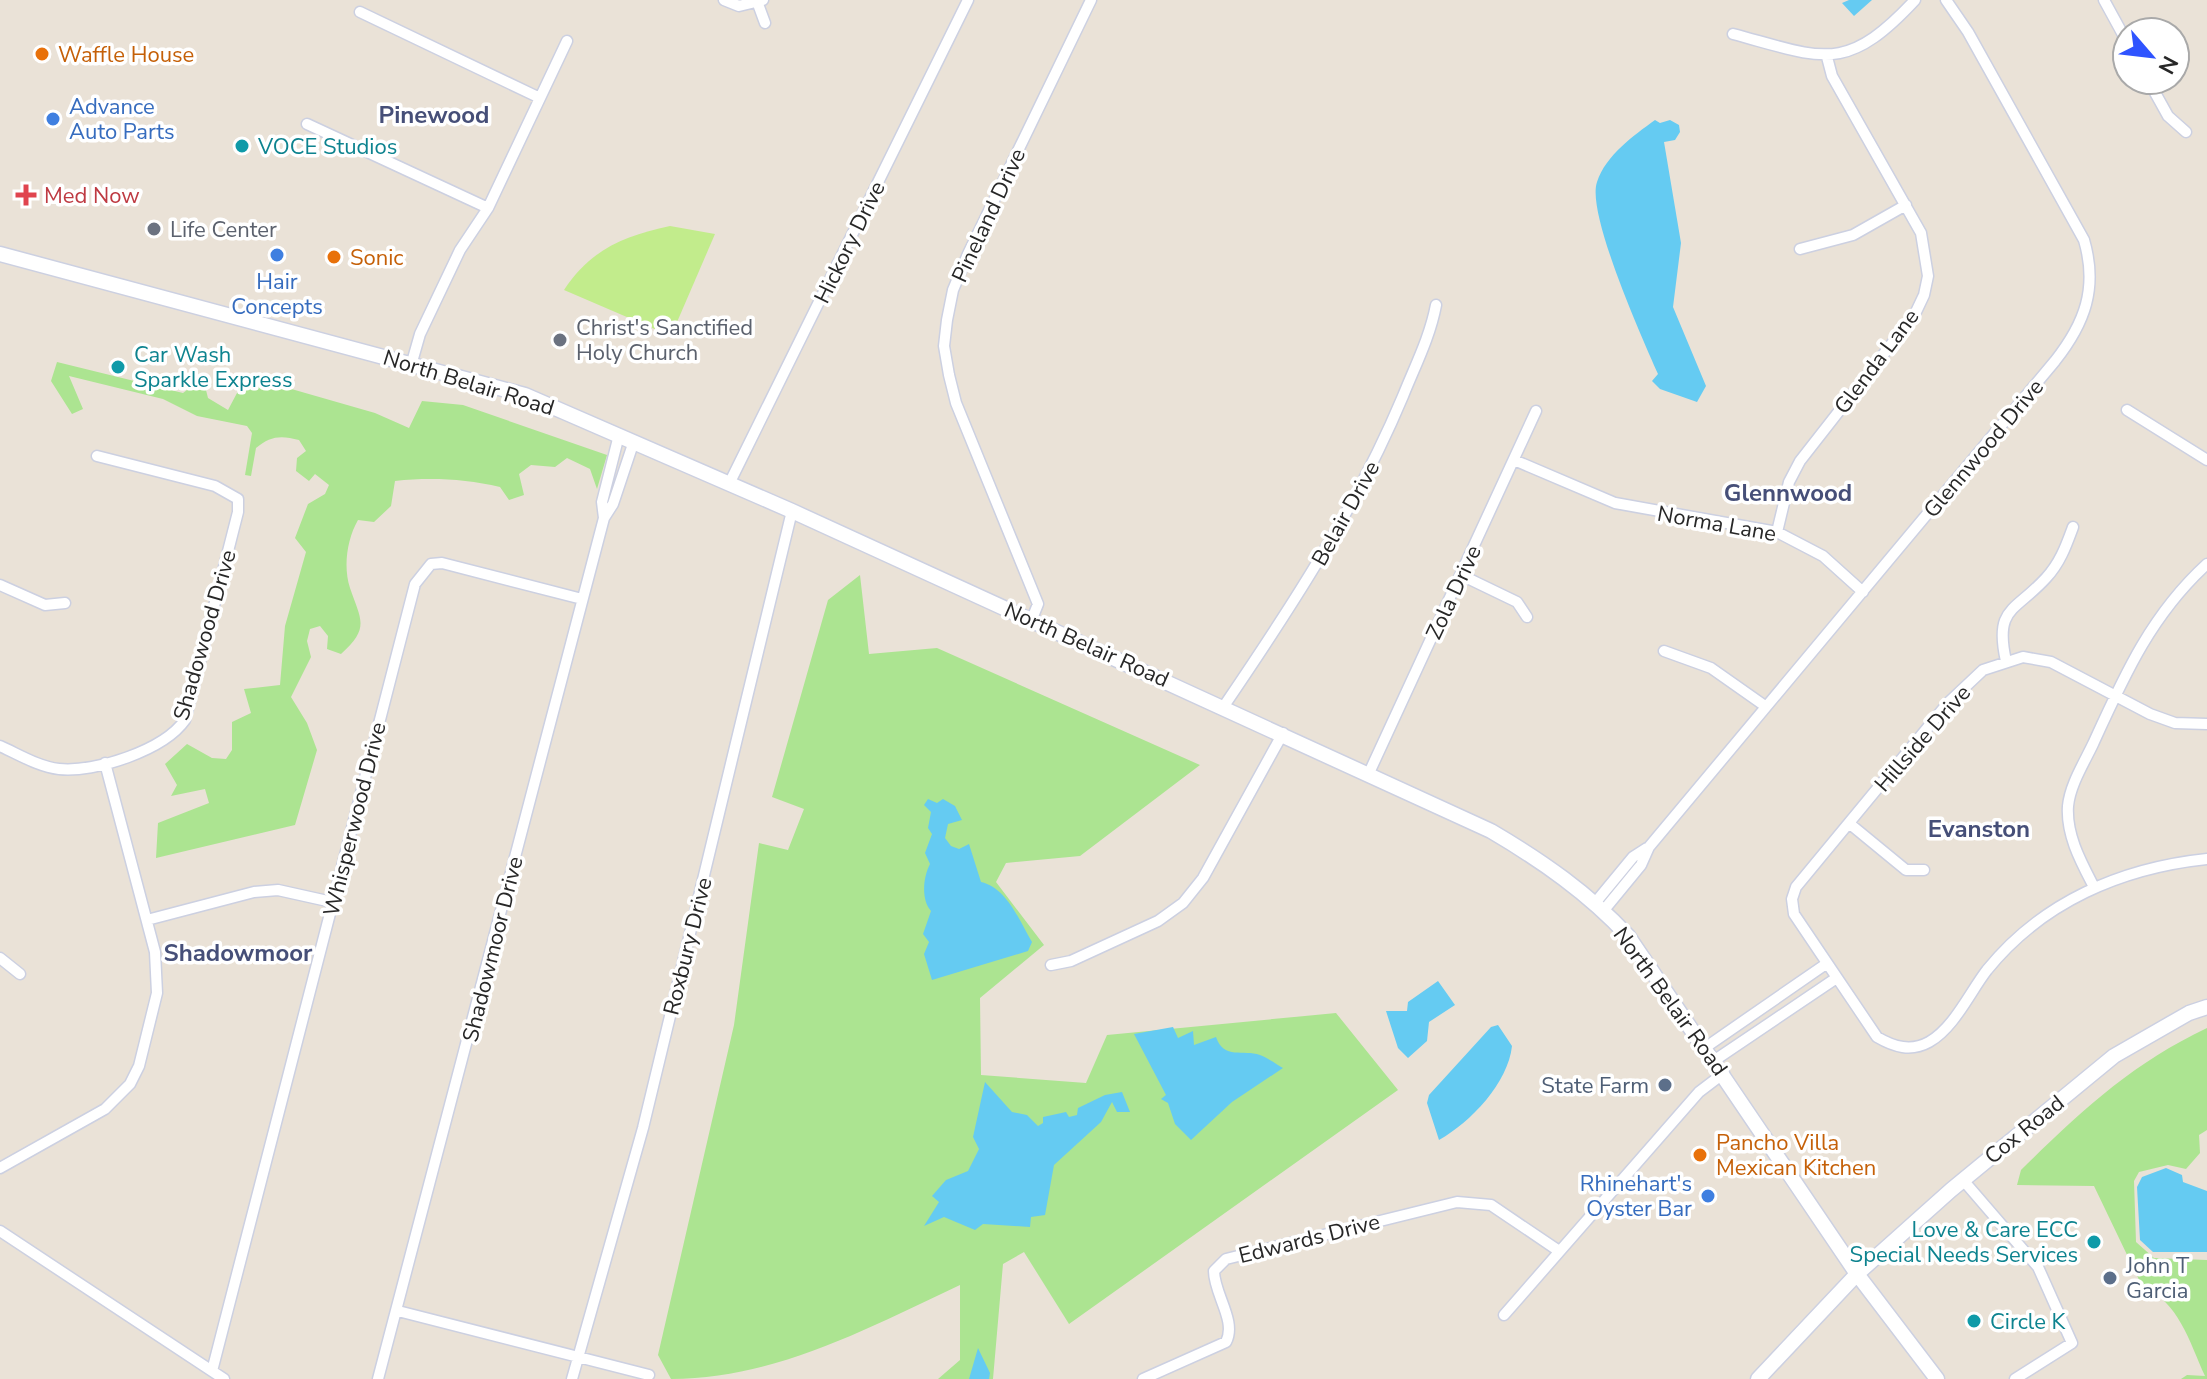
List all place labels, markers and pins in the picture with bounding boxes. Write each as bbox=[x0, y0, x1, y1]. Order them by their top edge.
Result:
place label: Waffle House bbox=[58, 40, 194, 70]
marker: Waffle House bbox=[33, 45, 51, 63]
place label: Advance Auto Parts bbox=[69, 92, 175, 147]
marker: Advance Auto Parts bbox=[44, 110, 62, 128]
place label: VOCE Studios bbox=[257, 132, 397, 162]
marker: VOCE Studios bbox=[233, 137, 251, 155]
place label: Med Now bbox=[44, 181, 140, 211]
marker: Med Now bbox=[15, 184, 37, 206]
place label: Life Center bbox=[170, 215, 277, 245]
marker: Life Center bbox=[145, 220, 163, 238]
place label: Sonic bbox=[350, 243, 404, 273]
marker: Hair Concepts bbox=[268, 246, 286, 264]
marker: Sonic bbox=[325, 248, 343, 266]
place label: Hair Concepts bbox=[231, 267, 323, 322]
place label: Christ's Sanctified Holy Church bbox=[576, 313, 753, 368]
marker: Christ's Sanctified Holy Church bbox=[551, 331, 569, 349]
place label: Car Wash Sparkle Express bbox=[134, 340, 292, 395]
marker: Car Wash Sparkle Express bbox=[109, 358, 127, 376]
place label: State Farm bbox=[1541, 1071, 1649, 1101]
marker: State Farm bbox=[1656, 1076, 1674, 1094]
place label: Pancho Villa Mexican Kitchen bbox=[1716, 1128, 1876, 1183]
marker: Pancho Villa Mexican Kitchen bbox=[1691, 1146, 1709, 1164]
place label: Rhinehart's Oyster Bar bbox=[1580, 1169, 1692, 1224]
marker: Rhinehart's Oyster Bar bbox=[1699, 1187, 1717, 1205]
place label: Love & Care ECC Special Needs Services bbox=[1850, 1215, 2078, 1270]
marker: Love & Care ECC Special Needs Services bbox=[2085, 1233, 2103, 1251]
place label: John T Garcia bbox=[2125, 1251, 2190, 1306]
marker: John T Garcia bbox=[2101, 1269, 2119, 1287]
place label: Circle K bbox=[1990, 1307, 2067, 1337]
marker: Circle K bbox=[1965, 1312, 1983, 1330]

